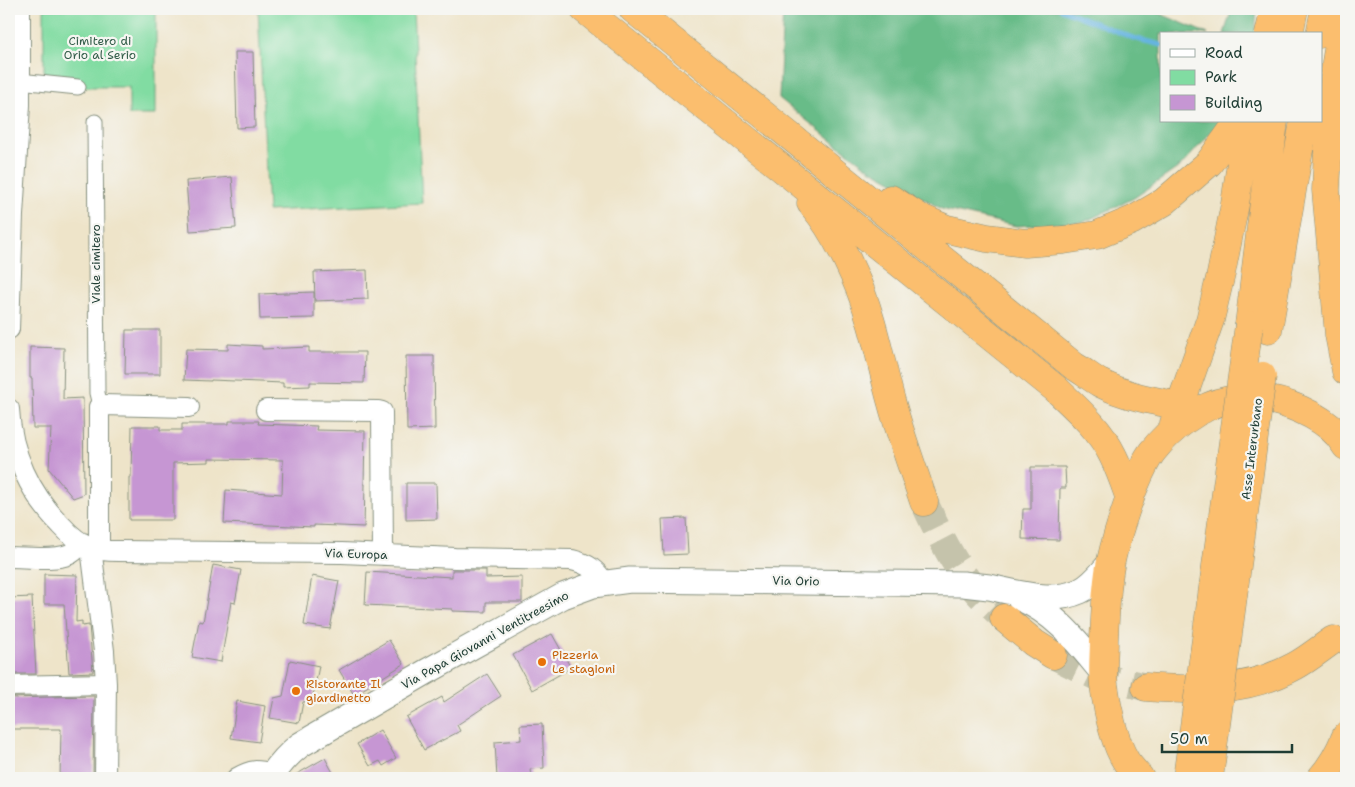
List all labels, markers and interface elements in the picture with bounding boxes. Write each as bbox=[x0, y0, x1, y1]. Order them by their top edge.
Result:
legend bbox=[1160, 32, 1322, 122]
park label: Cimitero di Orio al Serio bbox=[64, 33, 136, 63]
text: Road bbox=[1205, 43, 1243, 63]
text: Park bbox=[1205, 67, 1237, 87]
text: Building bbox=[1205, 93, 1262, 113]
street label: Viale cimitero bbox=[88, 224, 104, 304]
street label: Asse Interurbano bbox=[1238, 397, 1266, 501]
street label: Via Europa bbox=[324, 545, 388, 563]
street label: Via Orio bbox=[772, 573, 820, 589]
street label: Via Papa Giovanni Ventitreesimo bbox=[398, 587, 572, 693]
place label: Pizzeria Le stagioni bbox=[552, 647, 616, 677]
marker: Pizzeria Le stagioni bbox=[536, 656, 548, 668]
place label: Ristorante Il giardinetto bbox=[306, 676, 381, 706]
marker: Ristorante Il giardinetto bbox=[290, 685, 302, 697]
scale bar bbox=[1162, 722, 1292, 754]
text: 50 m bbox=[1170, 729, 1208, 749]

